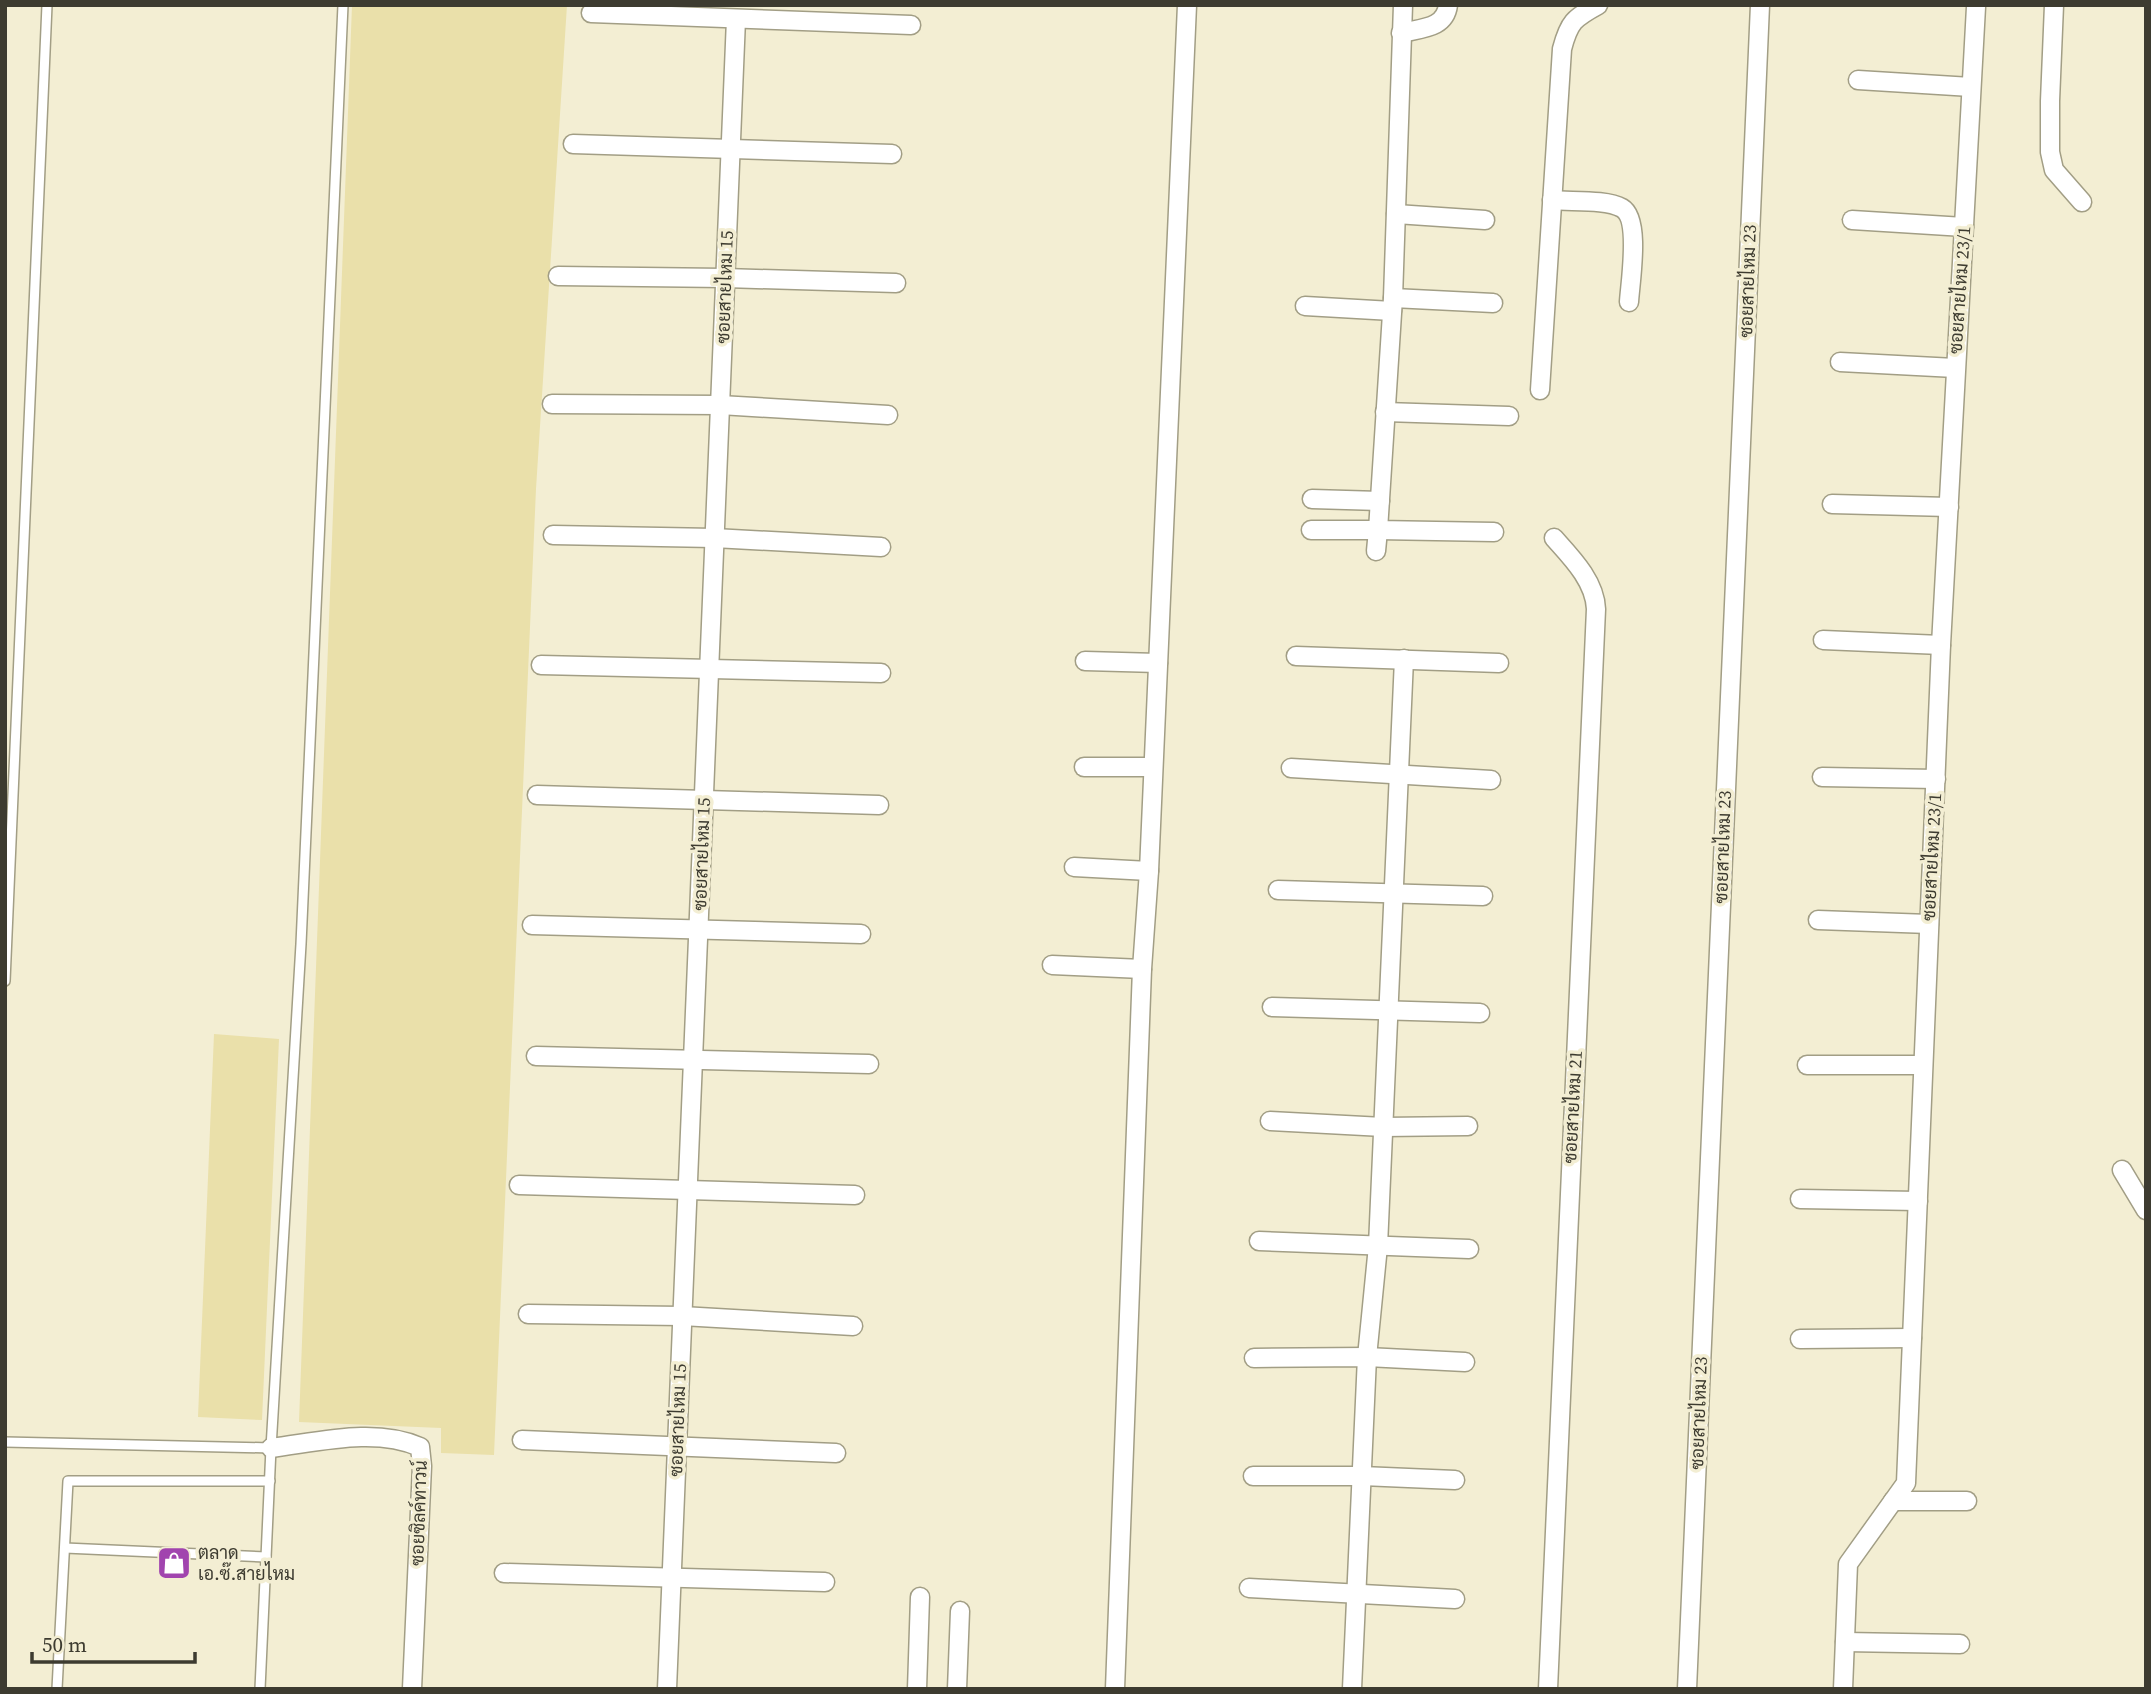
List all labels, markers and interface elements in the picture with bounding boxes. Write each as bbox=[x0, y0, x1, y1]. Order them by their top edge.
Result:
street label: ซอยสายไหม 23 bbox=[1733, 224, 1762, 338]
street label: ซอยสายไหม 23/1 bbox=[1943, 225, 1976, 355]
street label: ซอยสายไหม 15 bbox=[710, 230, 739, 344]
street label: ซอยสายไหม 23 bbox=[1708, 790, 1737, 904]
street label: ซอยสายไหม 23/1 bbox=[1916, 792, 1947, 922]
street label: ซอยสายไหม 15 bbox=[687, 797, 716, 911]
street label: ซอยสายไหม 21 bbox=[1557, 1050, 1588, 1164]
street label: ซอยสายไหม 23 bbox=[1684, 1356, 1713, 1470]
street label: ซอยสายไหม 15 bbox=[663, 1363, 692, 1477]
street label: ซอยซิลค์ทาวน์ bbox=[404, 1460, 433, 1566]
place label: ตลาด เอ.ซ๊.สายไหม bbox=[198, 1540, 295, 1586]
shop icon: ตลาด เอ.ซ๊.สายไหม bbox=[155, 1544, 193, 1582]
scale bar bbox=[32, 1620, 194, 1664]
text: 50 m bbox=[42, 1630, 87, 1659]

